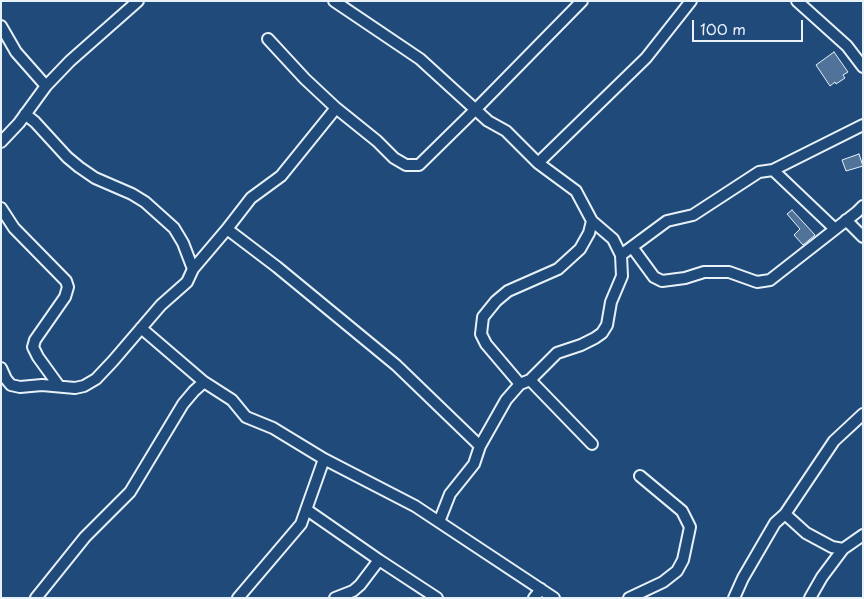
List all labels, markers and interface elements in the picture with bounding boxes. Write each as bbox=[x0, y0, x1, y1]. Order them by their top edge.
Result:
scale bar bbox=[694, 10, 805, 42]
text: 100 m bbox=[700, 17, 746, 40]

